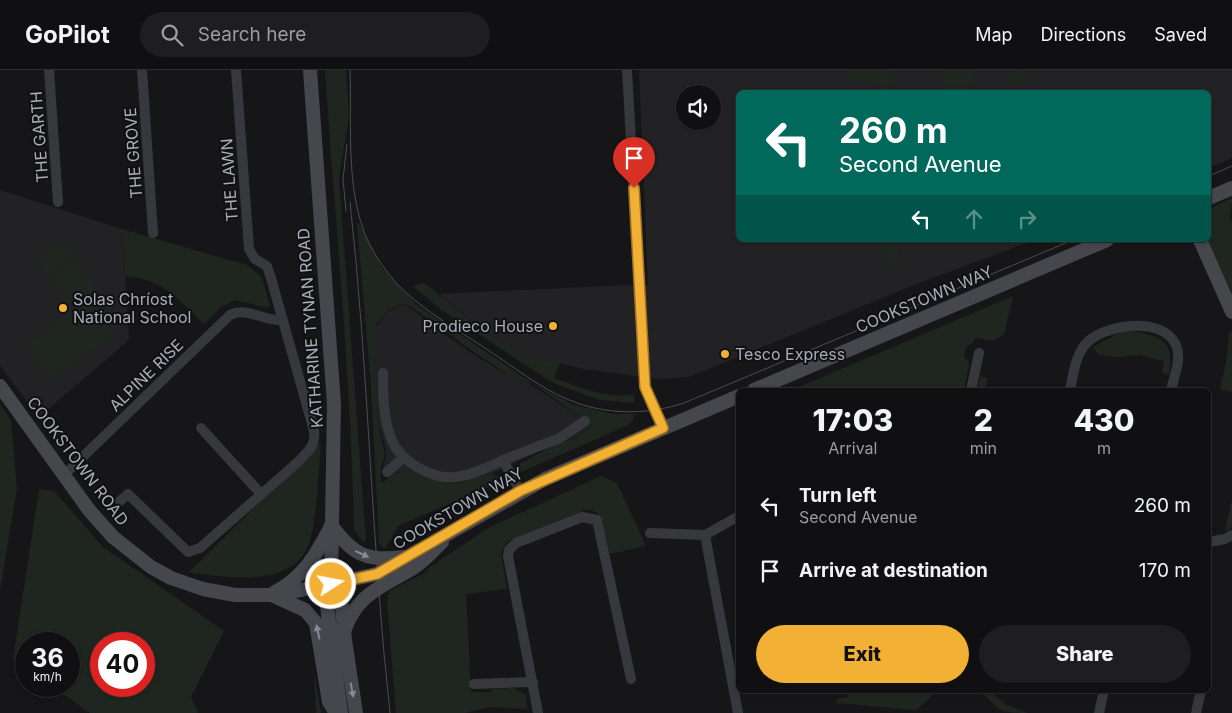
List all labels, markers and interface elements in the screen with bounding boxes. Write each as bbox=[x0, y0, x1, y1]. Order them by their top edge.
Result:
search box bbox=[140, 12, 490, 57]
text: GoPilot bbox=[25, 20, 110, 49]
icon: search bbox=[158, 21, 186, 49]
text: Search here bbox=[198, 23, 306, 46]
text: Map bbox=[975, 24, 1013, 45]
text: Directions bbox=[1041, 24, 1126, 45]
text: Saved bbox=[1154, 24, 1207, 45]
map controls bbox=[676, 85, 721, 130]
button: sound bbox=[676, 85, 721, 130]
street label: THE GARTH bbox=[26, 91, 52, 183]
street label: THE GROVE bbox=[120, 107, 146, 199]
text: 260 m bbox=[839, 109, 948, 151]
icon: left bbox=[756, 110, 821, 175]
pin bbox=[613, 137, 655, 188]
street label: THE LAWN bbox=[216, 138, 242, 222]
icon: arrive bbox=[620, 144, 648, 172]
text: Second Avenue bbox=[839, 151, 1002, 177]
icon: left bbox=[907, 205, 935, 233]
icon: ahead bbox=[960, 205, 988, 233]
icon: right bbox=[1013, 205, 1041, 233]
street label: KATHARINE TYNAN ROAD bbox=[293, 227, 327, 429]
street label: COOKSTOWN WAY bbox=[852, 261, 996, 337]
place label: Solas Chríost National School bbox=[73, 289, 191, 327]
marker: Solas Chríost National School bbox=[57, 302, 69, 314]
place label: Prodieco House bbox=[422, 316, 543, 336]
marker: Prodieco House bbox=[547, 320, 559, 332]
street label: ALPINE RISE bbox=[105, 335, 187, 415]
place label: Tesco Express bbox=[735, 344, 845, 364]
marker: Tesco Express bbox=[719, 348, 731, 360]
street label: COOKSTOWN ROAD bbox=[23, 393, 133, 529]
text: 17:03 bbox=[812, 402, 893, 438]
text: 2 bbox=[974, 402, 993, 438]
text: 430 bbox=[1073, 402, 1135, 438]
text: Arrival bbox=[828, 438, 877, 458]
text: min bbox=[970, 438, 997, 458]
text: m bbox=[1097, 438, 1111, 458]
street label: COOKSTOWN WAY bbox=[389, 463, 527, 553]
text: Turn left bbox=[799, 484, 877, 507]
icon: left bbox=[756, 492, 784, 520]
text: 260 m bbox=[1134, 494, 1191, 517]
text: Second Avenue bbox=[799, 507, 917, 527]
one-way arrow bbox=[355, 551, 369, 559]
position arrow bbox=[304, 557, 356, 609]
icon: arrive bbox=[756, 557, 784, 585]
text: Arrive at destination bbox=[799, 559, 988, 582]
text: 170 m bbox=[1139, 559, 1191, 582]
one-way arrow bbox=[313, 623, 321, 639]
button: Exit bbox=[756, 625, 969, 683]
button: Share bbox=[979, 625, 1191, 683]
speed limit sign: 40 bbox=[90, 632, 155, 697]
text: 36 bbox=[31, 643, 64, 673]
text: km/h bbox=[33, 669, 62, 684]
one-way arrow bbox=[349, 682, 357, 698]

